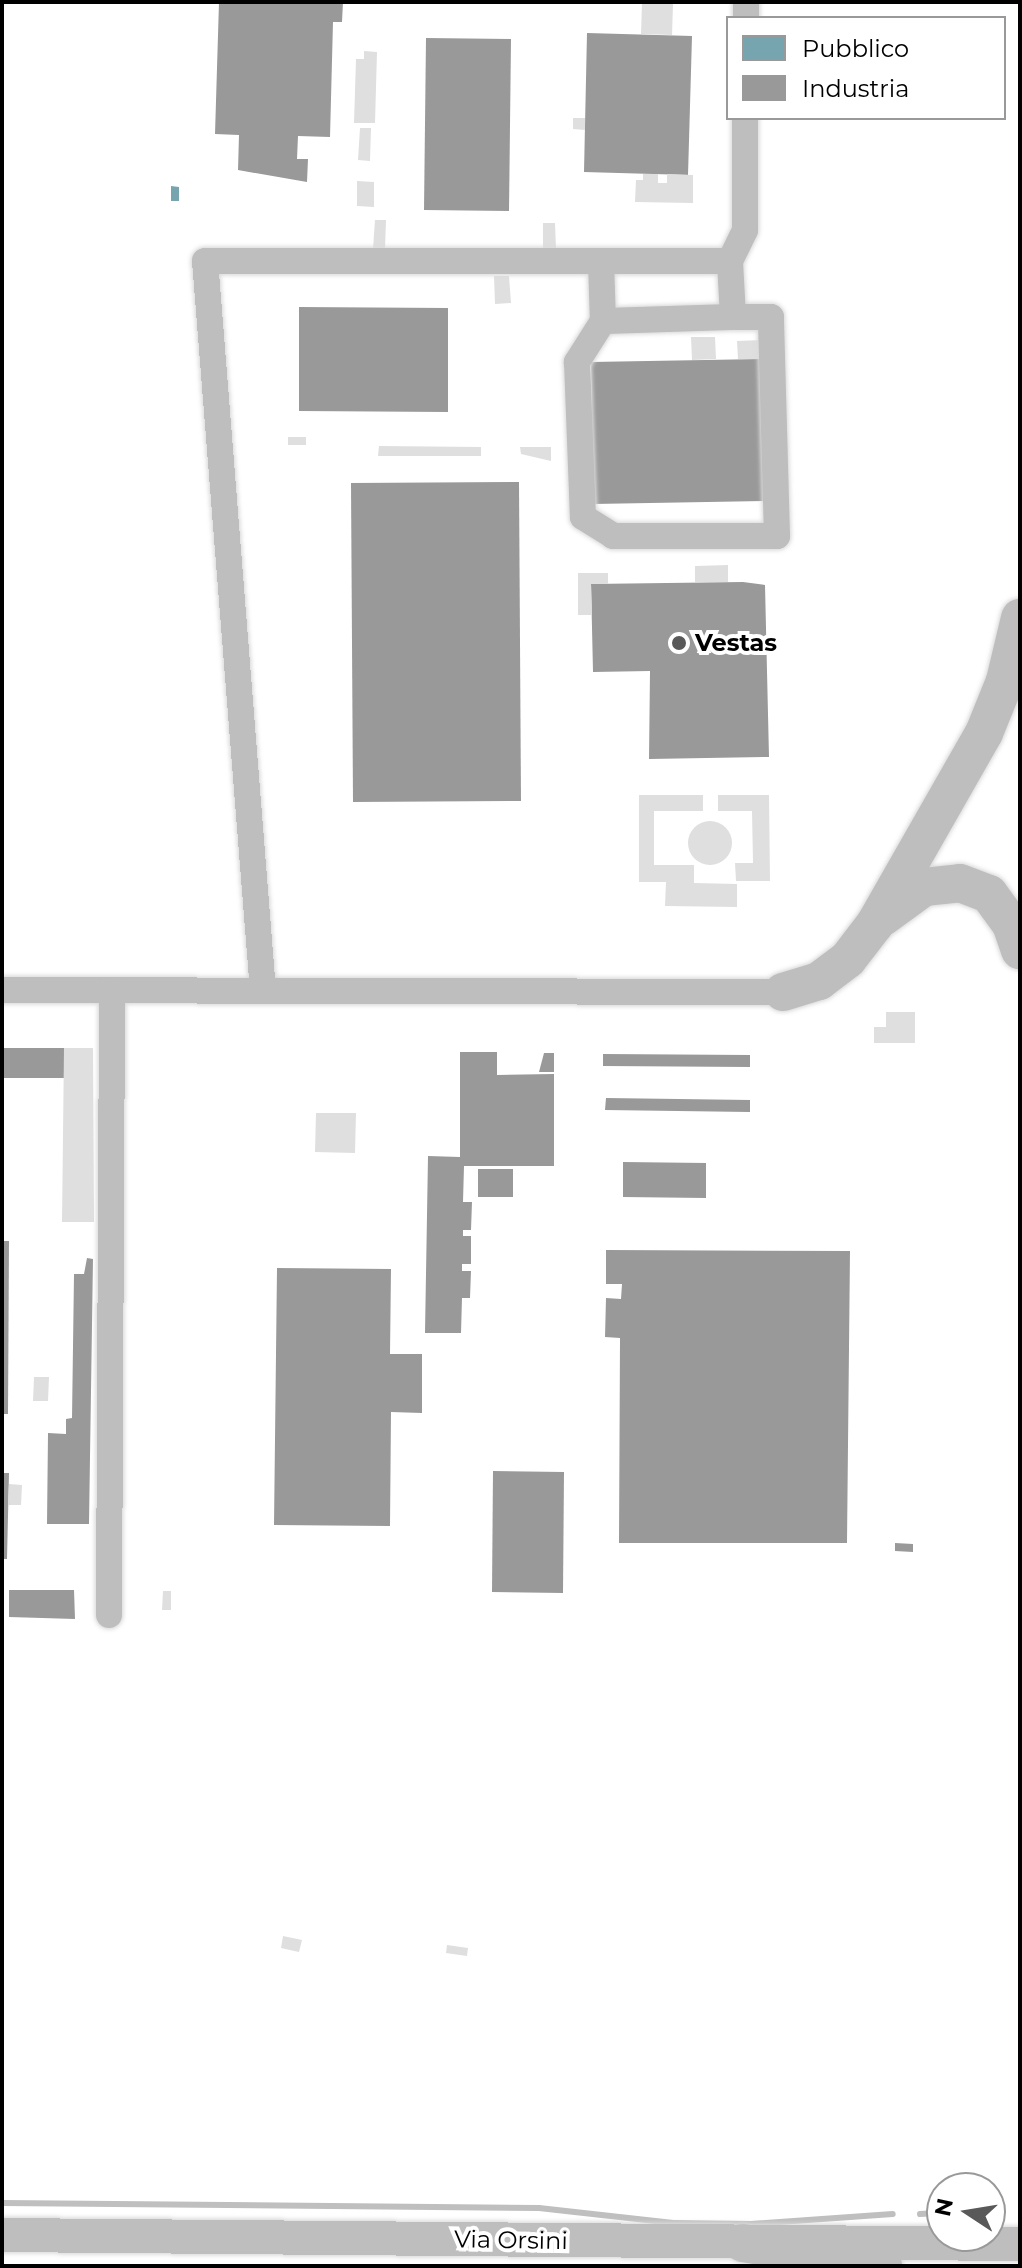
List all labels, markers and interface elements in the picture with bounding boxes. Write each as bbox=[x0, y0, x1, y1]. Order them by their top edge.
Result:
legend bbox=[726, 16, 1006, 120]
text: Pubblico bbox=[802, 34, 909, 63]
text: Industria bbox=[802, 74, 909, 103]
place label: Vestas bbox=[695, 629, 777, 657]
marker: Vestas bbox=[670, 634, 688, 652]
north arrow bbox=[926, 2172, 1006, 2252]
text: N bbox=[929, 2196, 959, 2219]
street label: Via Orsini bbox=[454, 2225, 568, 2255]

